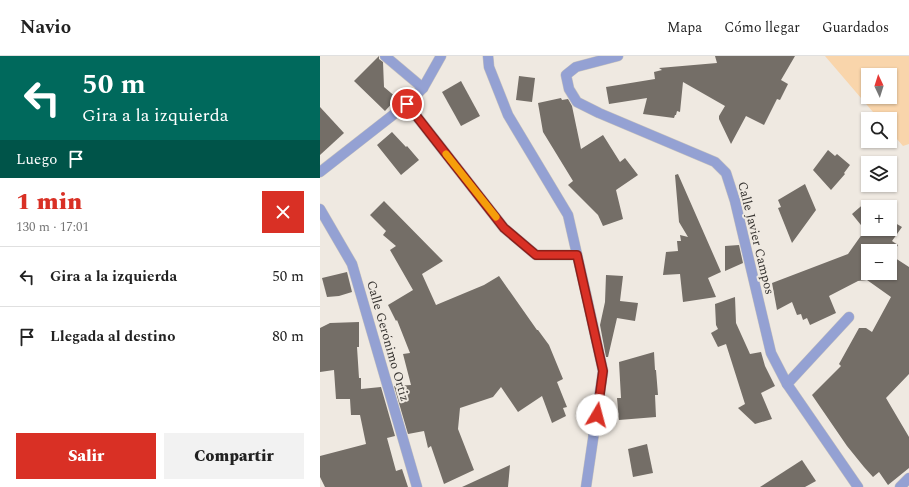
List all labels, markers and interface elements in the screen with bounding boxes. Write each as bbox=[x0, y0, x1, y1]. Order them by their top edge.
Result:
text: Navio bbox=[20, 13, 71, 42]
text: Mapa bbox=[667, 17, 702, 38]
text: Cómo llegar bbox=[724, 17, 800, 38]
text: Guardados bbox=[822, 17, 889, 38]
text: 50 m bbox=[82, 63, 146, 106]
north arrow bbox=[861, 68, 897, 104]
map controls bbox=[861, 68, 897, 280]
icon: left bbox=[16, 72, 68, 124]
pin bbox=[390, 87, 424, 121]
icon: arrive bbox=[396, 93, 418, 115]
text: Gira a la izquierda bbox=[82, 102, 229, 129]
button: search bbox=[861, 112, 897, 148]
text: Luego bbox=[16, 148, 57, 171]
icon: arrive bbox=[65, 148, 87, 170]
button: layers bbox=[861, 156, 897, 192]
street label: Calle Javier Campos bbox=[732, 179, 780, 297]
text: 1 min bbox=[16, 184, 82, 220]
button: close bbox=[262, 191, 304, 233]
button: + bbox=[861, 200, 897, 236]
text: 130 m · 17:01 bbox=[16, 217, 89, 237]
button: − bbox=[861, 244, 897, 280]
text: Gira a la izquierda bbox=[50, 265, 177, 288]
text: 50 m bbox=[272, 265, 304, 288]
icon: left bbox=[16, 266, 38, 288]
street label: Calle Gerónimo Ortiz bbox=[361, 278, 415, 404]
text: Llegada al destino bbox=[50, 325, 175, 348]
text: 80 m bbox=[272, 325, 304, 348]
icon: arrive bbox=[16, 326, 38, 348]
position arrow bbox=[576, 394, 618, 436]
button: Salir bbox=[16, 433, 156, 479]
button: Compartir bbox=[164, 433, 304, 479]

